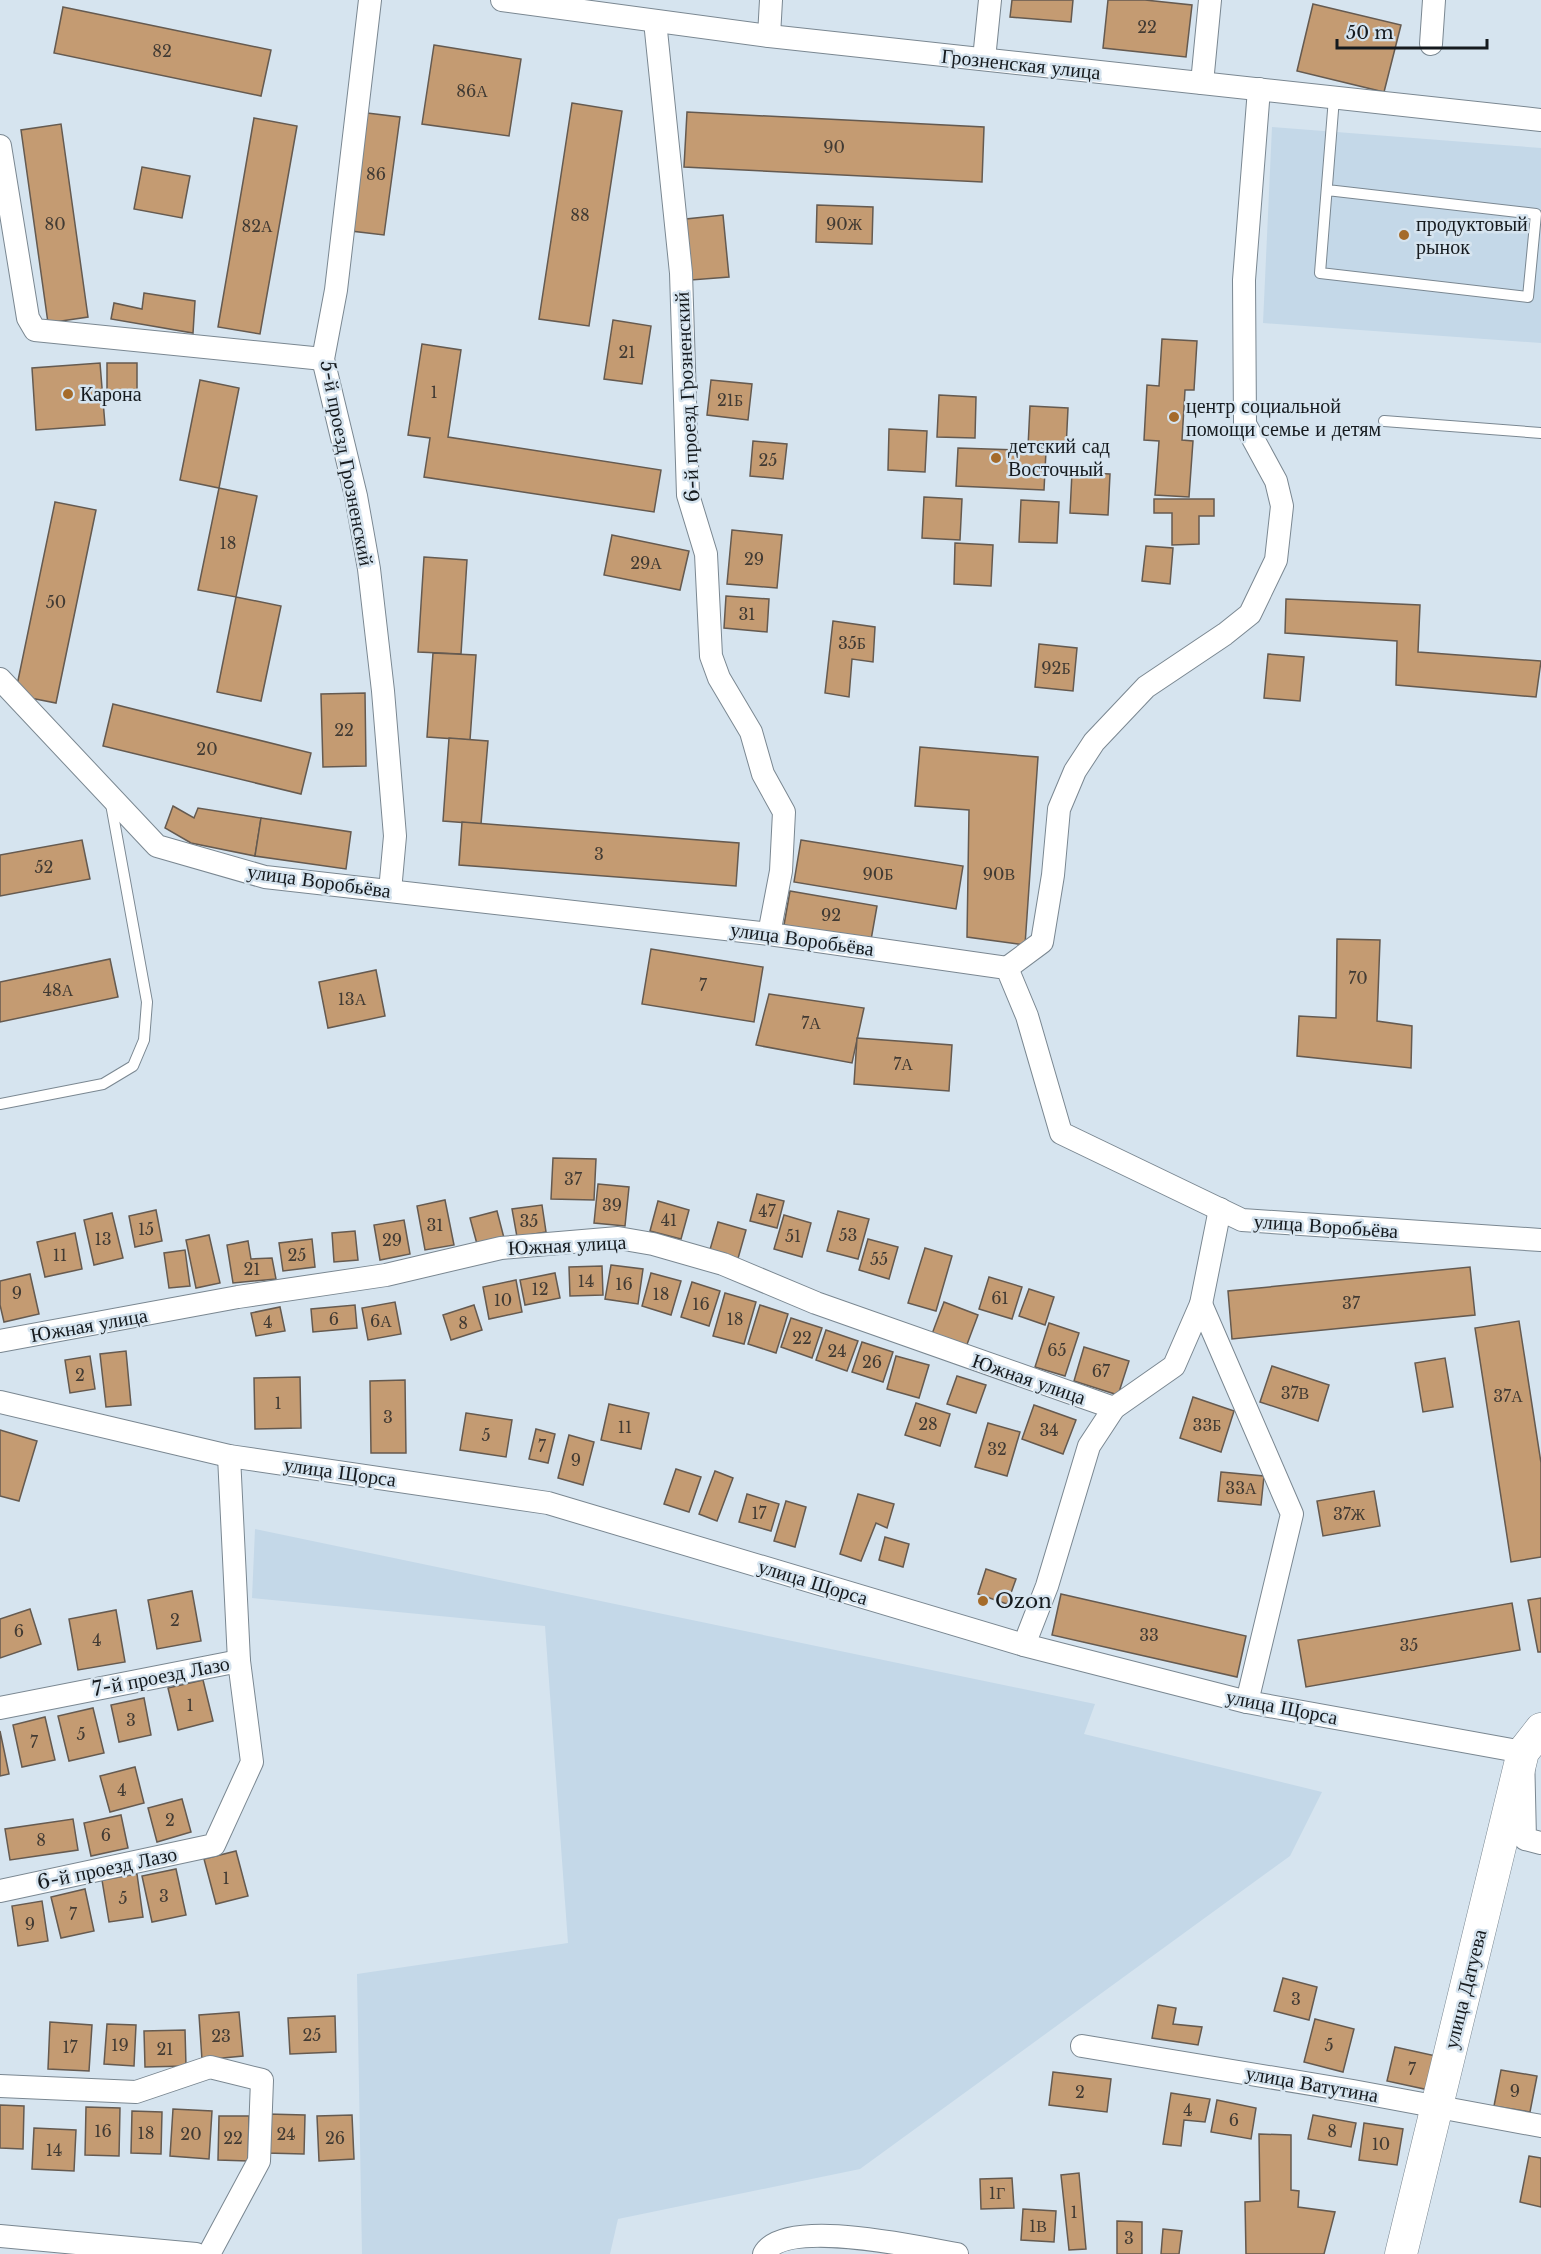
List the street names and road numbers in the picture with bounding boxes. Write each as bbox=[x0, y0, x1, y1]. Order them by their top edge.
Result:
street label: Грозненская улица bbox=[940, 44, 1102, 84]
street label: 6-й проезд Грозненский bbox=[669, 291, 704, 503]
street label: 5-й проезд Грозненский bbox=[315, 358, 379, 568]
street label: улица Воробьёва bbox=[246, 859, 392, 903]
street label: улица Воробьёва bbox=[729, 917, 875, 961]
street label: улица Воробьёва bbox=[1253, 1209, 1399, 1243]
street label: Южная улица bbox=[507, 1230, 627, 1260]
street label: Южная улица bbox=[29, 1303, 150, 1347]
street label: Южная улица bbox=[969, 1348, 1089, 1410]
street label: улица Щорса bbox=[282, 1452, 398, 1492]
street label: улица Щорса bbox=[755, 1554, 871, 1610]
street label: 7-й проезд Лазо bbox=[90, 1651, 232, 1701]
street label: улица Щорса bbox=[1224, 1684, 1340, 1730]
street label: 6-й проезд Лазо bbox=[35, 1841, 179, 1895]
street label: улица Датуева bbox=[1439, 1927, 1491, 2051]
street label: улица Ватутина bbox=[1244, 2061, 1380, 2108]

